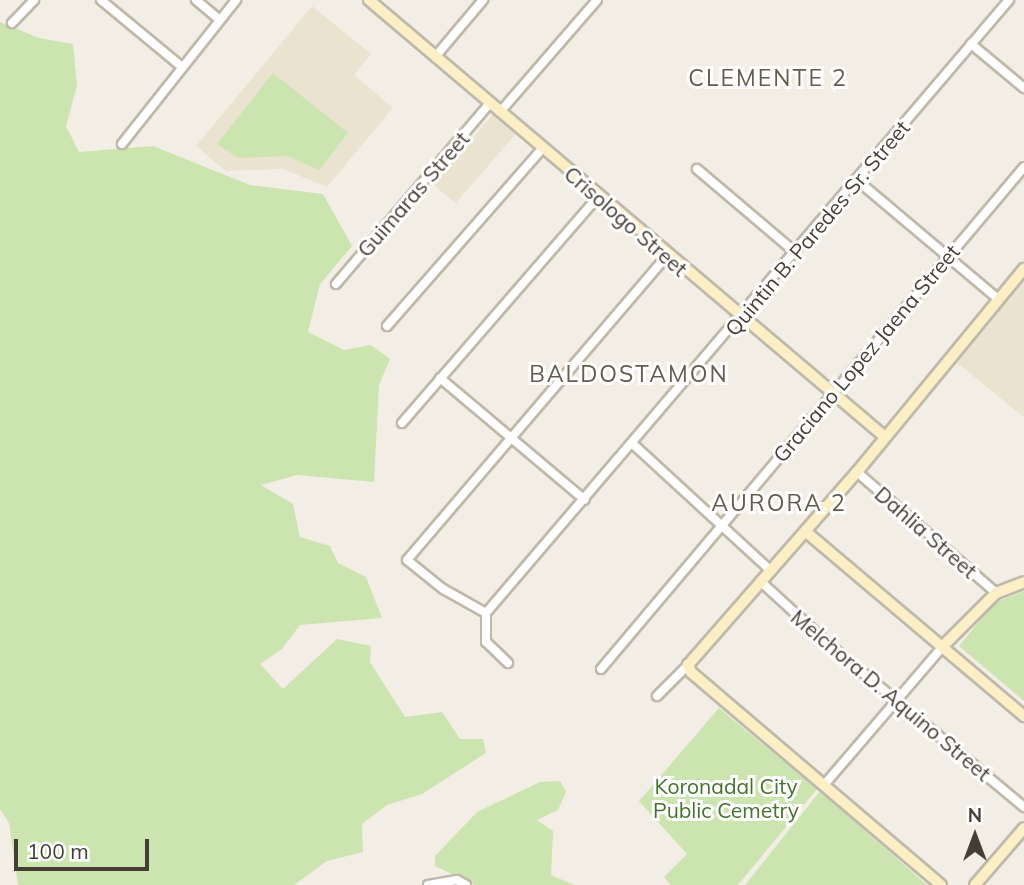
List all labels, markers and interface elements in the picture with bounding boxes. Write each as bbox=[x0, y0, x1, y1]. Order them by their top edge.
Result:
district label: CLEMENTE 2 bbox=[690, 64, 846, 92]
street label: Quintin B. Paredes Sr. Street bbox=[720, 115, 914, 341]
street label: Guimaras Street bbox=[352, 126, 474, 262]
street label: Crisologo Street bbox=[559, 161, 693, 281]
street label: Graciano Lopez Jaena Street bbox=[768, 239, 964, 467]
district label: BALDOSTAMON bbox=[531, 360, 727, 388]
street label: Dahlia Street bbox=[870, 481, 982, 583]
district label: AURORA 2 bbox=[712, 489, 846, 517]
street label: Melchora D. Aquino Street bbox=[786, 604, 996, 786]
park label: Koronadal City Public Cemetry bbox=[653, 773, 799, 823]
north arrow bbox=[940, 801, 1010, 871]
text: N bbox=[968, 803, 982, 827]
scale bar bbox=[18, 826, 152, 870]
text: 100 m bbox=[27, 838, 89, 864]

